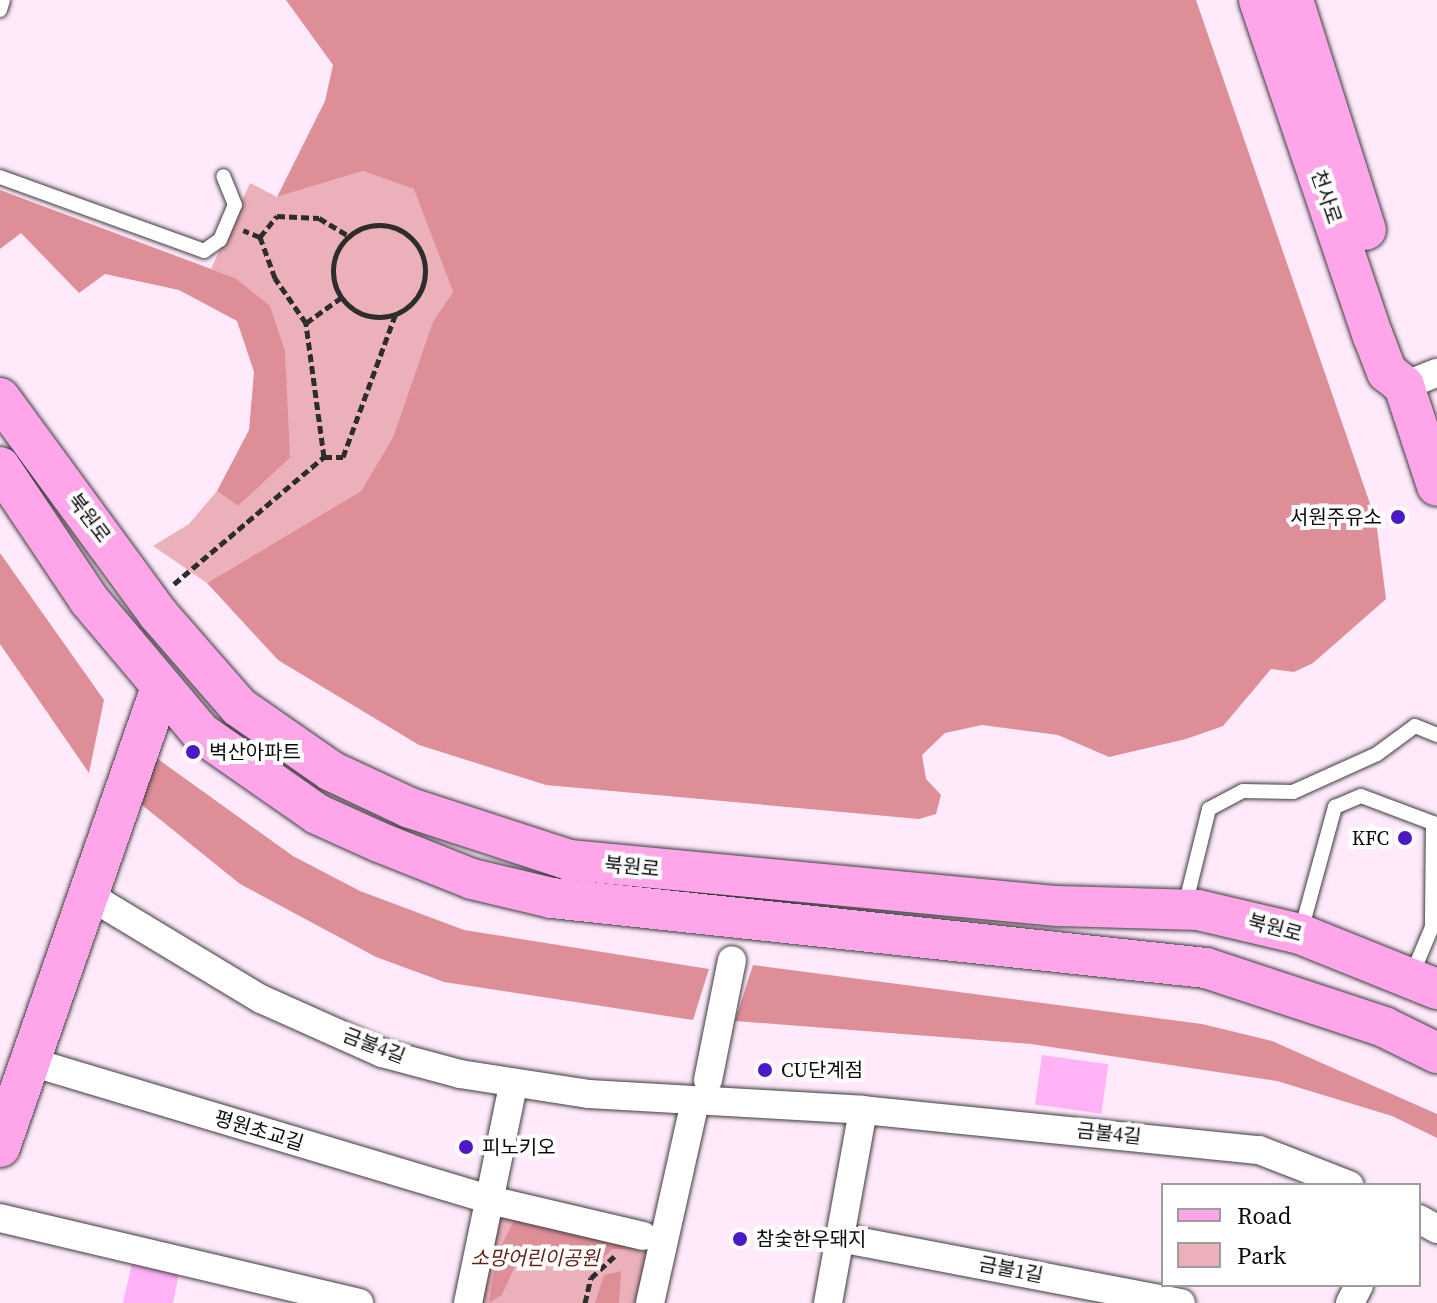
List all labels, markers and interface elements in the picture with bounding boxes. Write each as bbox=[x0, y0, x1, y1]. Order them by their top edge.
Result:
street label: 천사로 bbox=[1306, 167, 1346, 227]
street label: 북원로 bbox=[63, 489, 115, 547]
place label: 서원주유소 bbox=[1290, 505, 1382, 529]
marker: 서원주유소 bbox=[1389, 508, 1407, 526]
place label: 벽산아파트 bbox=[209, 740, 301, 764]
marker: 벽산아파트 bbox=[184, 743, 202, 761]
place label: KFC bbox=[1352, 826, 1389, 850]
marker: KFC bbox=[1396, 829, 1414, 847]
street label: 북원로 bbox=[603, 852, 661, 882]
street label: 북원로 bbox=[1245, 909, 1305, 947]
street label: 금불4길 bbox=[339, 1023, 409, 1069]
place label: CU단계점 bbox=[781, 1058, 863, 1082]
marker: CU단계점 bbox=[756, 1061, 774, 1079]
street label: 평원초교길 bbox=[212, 1106, 306, 1156]
street label: 금불4길 bbox=[1075, 1119, 1143, 1149]
place label: 피노키오 bbox=[482, 1135, 556, 1159]
marker: 피노키오 bbox=[457, 1138, 475, 1156]
legend bbox=[1161, 1183, 1421, 1287]
text: Road bbox=[1237, 1199, 1291, 1232]
place label: 참숯한우돼지 bbox=[756, 1227, 866, 1251]
marker: 참숯한우돼지 bbox=[731, 1230, 749, 1248]
text: Park bbox=[1237, 1239, 1286, 1272]
park label: 소망어린이공원 bbox=[471, 1246, 599, 1270]
street label: 금불1길 bbox=[977, 1252, 1045, 1288]

